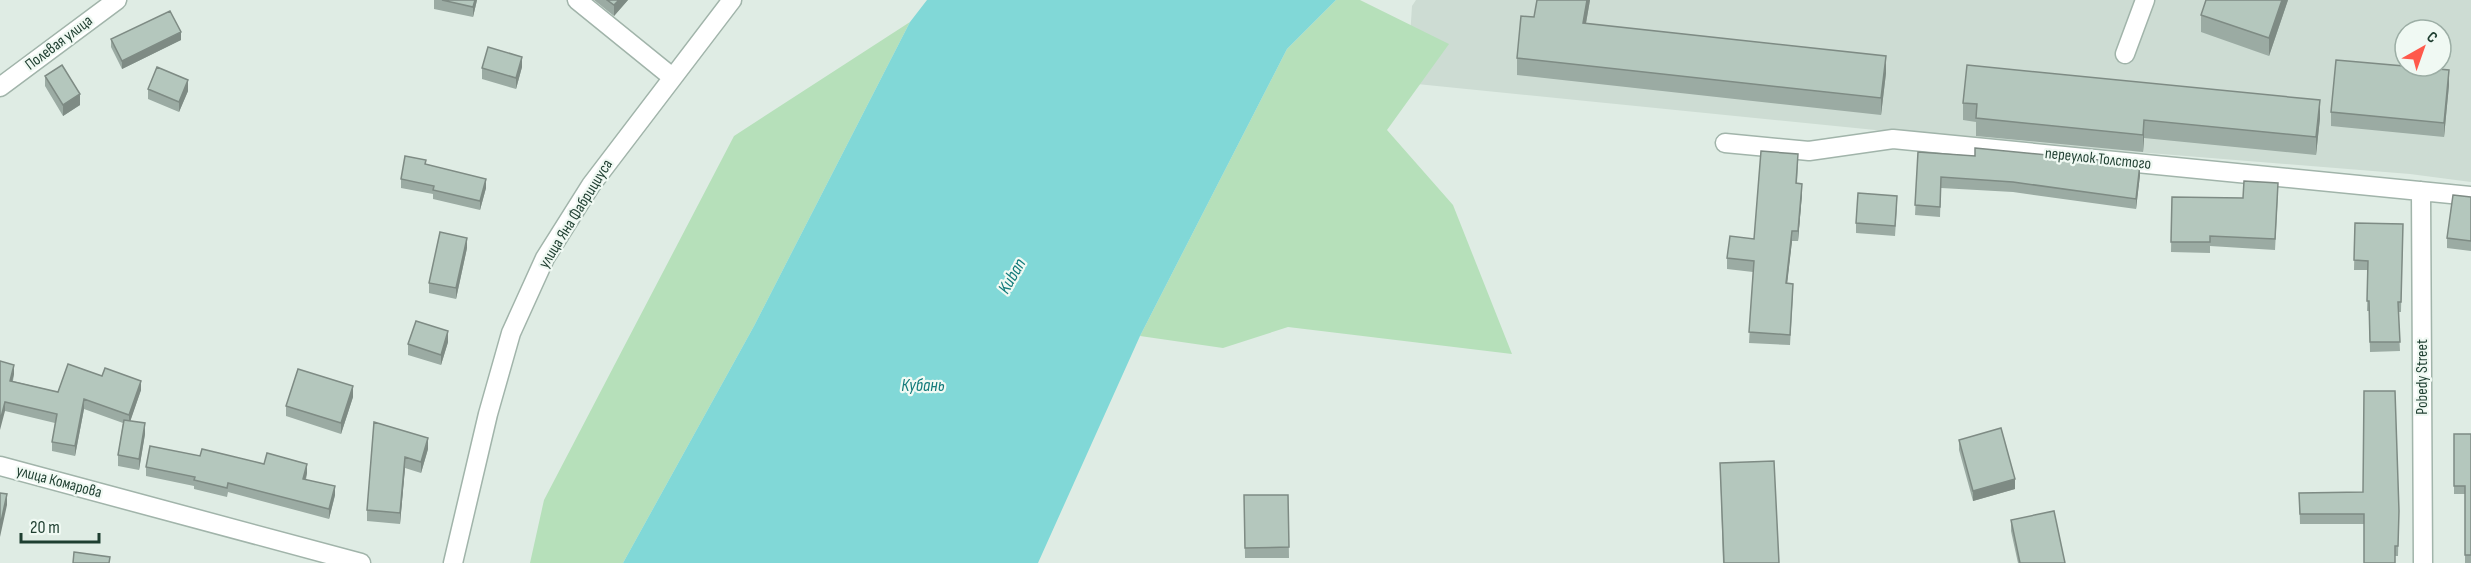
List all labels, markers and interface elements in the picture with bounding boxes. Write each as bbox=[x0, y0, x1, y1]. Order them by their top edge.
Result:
street label: Полевая улица bbox=[21, 11, 97, 75]
north arrow bbox=[2393, 18, 2453, 78]
text: С bbox=[2422, 28, 2441, 48]
street label: переулок Толстого bbox=[2044, 144, 2152, 174]
street label: улица Яна Фабрициуса bbox=[535, 156, 617, 272]
water label: Kuban bbox=[994, 254, 1031, 297]
street label: Pobedy Street bbox=[2413, 339, 2432, 415]
water label: Кубань bbox=[901, 375, 945, 396]
street label: улица Комарова bbox=[14, 461, 104, 503]
scale bar bbox=[21, 506, 99, 544]
text: 20 m bbox=[30, 517, 60, 538]

